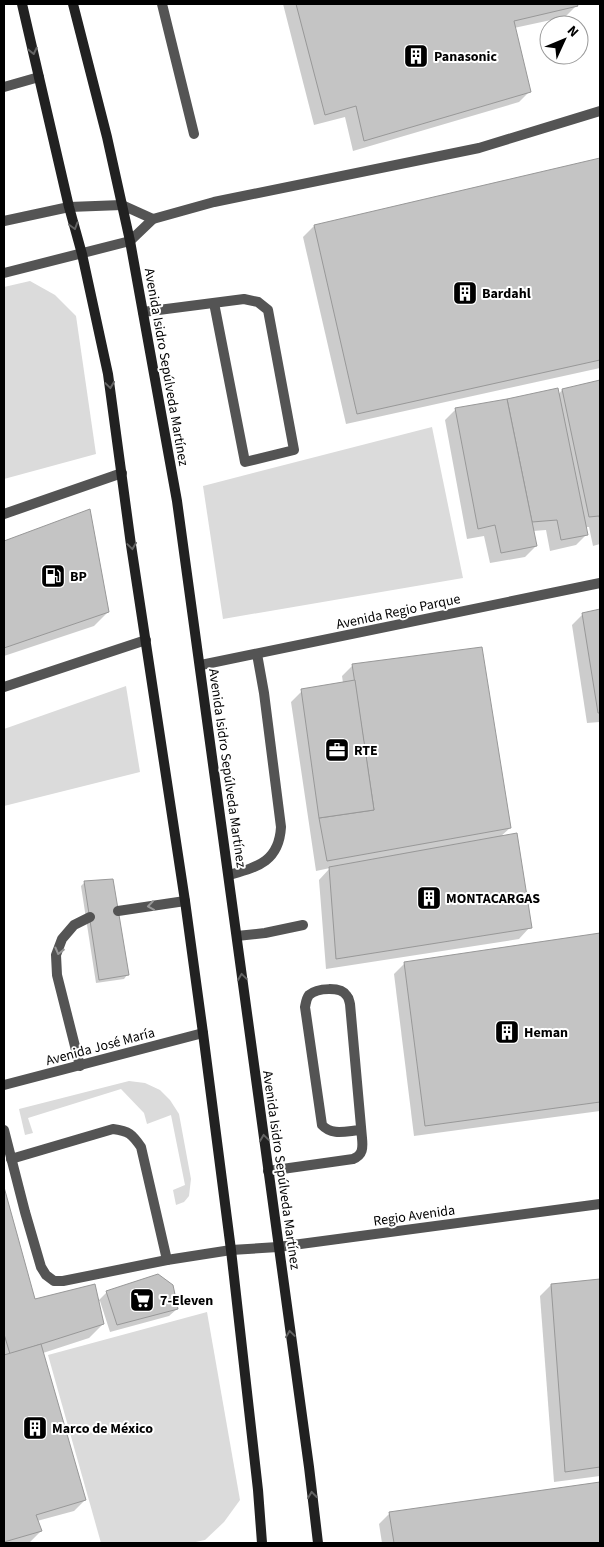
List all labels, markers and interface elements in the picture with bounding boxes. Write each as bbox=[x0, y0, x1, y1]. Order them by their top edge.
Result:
north arrow bbox=[539, 15, 589, 65]
text: N bbox=[562, 21, 583, 42]
building icon: Panasonic bbox=[403, 43, 429, 69]
one-way arrow bbox=[27, 47, 38, 56]
place label: Panasonic bbox=[434, 47, 497, 67]
one-way arrow bbox=[68, 222, 79, 231]
street label: Avenida Isidro Sepúlveda Martínez bbox=[139, 267, 193, 468]
building icon: Bardahl bbox=[452, 280, 478, 306]
place label: Bardahl bbox=[482, 284, 531, 304]
one-way arrow bbox=[104, 381, 114, 389]
one-way arrow bbox=[126, 542, 136, 550]
fuel station icon: BP bbox=[40, 563, 66, 589]
place label: BP bbox=[70, 567, 87, 587]
street label: Avenida Regio Parque bbox=[334, 589, 462, 635]
street label: Avenida Isidro Sepúlveda Martínez bbox=[203, 667, 251, 869]
office icon: RTE bbox=[324, 737, 350, 763]
place label: RTE bbox=[354, 741, 378, 761]
building icon: MONTACARGAS bbox=[416, 885, 442, 911]
place label: MONTACARGAS bbox=[446, 889, 540, 909]
one-way arrow bbox=[147, 900, 155, 911]
one-way arrow bbox=[54, 946, 65, 955]
one-way arrow bbox=[237, 973, 248, 981]
building icon: Heman bbox=[494, 1019, 520, 1045]
street label: Avenida José María bbox=[44, 1023, 157, 1071]
place label: Heman bbox=[524, 1023, 568, 1043]
street label: Avenida Isidro Sepúlveda Martínez bbox=[257, 1069, 305, 1271]
one-way arrow bbox=[259, 1134, 270, 1142]
street label: Regio Avenida bbox=[372, 1200, 456, 1232]
supermarket icon: 7-Eleven bbox=[129, 1287, 155, 1313]
place label: 7-Eleven bbox=[160, 1291, 213, 1311]
one-way arrow bbox=[285, 1329, 296, 1337]
building icon: Marco de México bbox=[22, 1415, 48, 1441]
place label: Marco de México bbox=[52, 1419, 153, 1439]
one-way arrow bbox=[307, 1491, 318, 1499]

